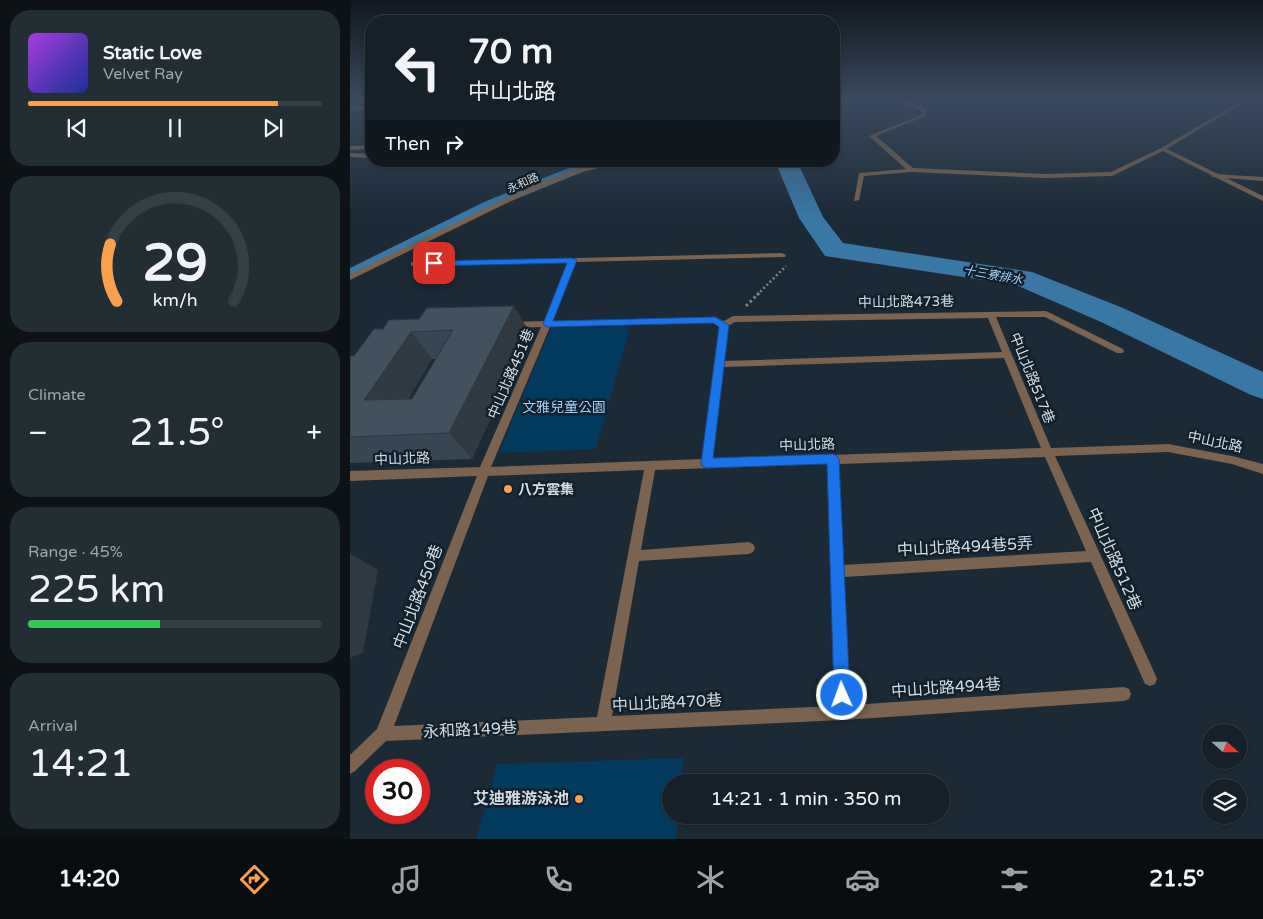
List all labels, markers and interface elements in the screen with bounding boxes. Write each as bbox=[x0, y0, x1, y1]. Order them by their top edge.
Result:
text: 70 m bbox=[468, 31, 553, 73]
icon: left bbox=[385, 35, 450, 100]
text: Static Love bbox=[103, 42, 202, 64]
text: Velvet Ray bbox=[103, 64, 183, 84]
text: 中山北路 bbox=[468, 79, 556, 105]
icon: previous bbox=[63, 114, 91, 142]
icon: pause bbox=[161, 114, 189, 142]
icon: next bbox=[259, 114, 287, 142]
icon: right bbox=[440, 130, 468, 158]
text: Then bbox=[385, 133, 430, 155]
street label: 永和路 bbox=[505, 170, 541, 196]
text: 29 bbox=[142, 232, 208, 295]
pin bbox=[413, 242, 455, 284]
icon: arrive bbox=[420, 249, 448, 277]
water label: 十三寮排水 bbox=[962, 263, 1025, 287]
text: km/h bbox=[153, 290, 197, 311]
street label: 中山北路473巷 bbox=[858, 293, 954, 311]
street label: 中山北路451巷 bbox=[484, 326, 538, 422]
street label: 中山北路517巷 bbox=[1006, 330, 1058, 426]
text: Climate bbox=[28, 385, 86, 405]
park label: 文雅兒童公園 bbox=[522, 399, 606, 416]
text: 21.5° bbox=[130, 410, 225, 456]
text: − bbox=[28, 416, 48, 450]
text: + bbox=[306, 416, 322, 450]
street label: 中山北路 bbox=[1186, 428, 1244, 456]
street label: 中山北路 bbox=[779, 436, 835, 454]
street label: 中山北路 bbox=[374, 450, 430, 468]
place label: 八方雲集 bbox=[518, 481, 574, 498]
marker: 八方雲集 bbox=[502, 483, 514, 495]
street label: 中山北路512巷 bbox=[1082, 505, 1146, 613]
street label: 中山北路494巷5弄 bbox=[896, 533, 1034, 561]
text: Range · 45% bbox=[28, 542, 123, 562]
street label: 中山北路450巷 bbox=[389, 542, 447, 652]
text: 225 km bbox=[28, 567, 165, 613]
position arrow bbox=[815, 668, 867, 720]
street label: 中山北路494巷 bbox=[890, 674, 1002, 702]
street label: 中山北路470巷 bbox=[611, 690, 723, 716]
text: Arrival bbox=[28, 716, 77, 736]
street label: 永和路149巷 bbox=[422, 718, 518, 742]
north arrow bbox=[1202, 724, 1248, 769]
map controls bbox=[1202, 724, 1247, 824]
text: 14:21 bbox=[28, 741, 133, 787]
speed limit sign: 30 bbox=[365, 759, 430, 824]
button: layers bbox=[1202, 779, 1247, 824]
text: 14:21 · 1 min · 350 m bbox=[710, 788, 902, 810]
place label: 艾迪雅游泳池 bbox=[473, 789, 569, 809]
marker: 艾迪雅游泳池 bbox=[573, 793, 585, 805]
icon: directions bbox=[237, 862, 272, 897]
icon: music bbox=[389, 862, 424, 897]
icon: phone bbox=[541, 862, 576, 897]
icon: climate bbox=[693, 862, 728, 897]
icon: car bbox=[845, 862, 880, 897]
icon: filters bbox=[997, 862, 1032, 897]
text: 14:20 bbox=[59, 866, 120, 892]
text: 21.5° bbox=[1149, 866, 1204, 892]

